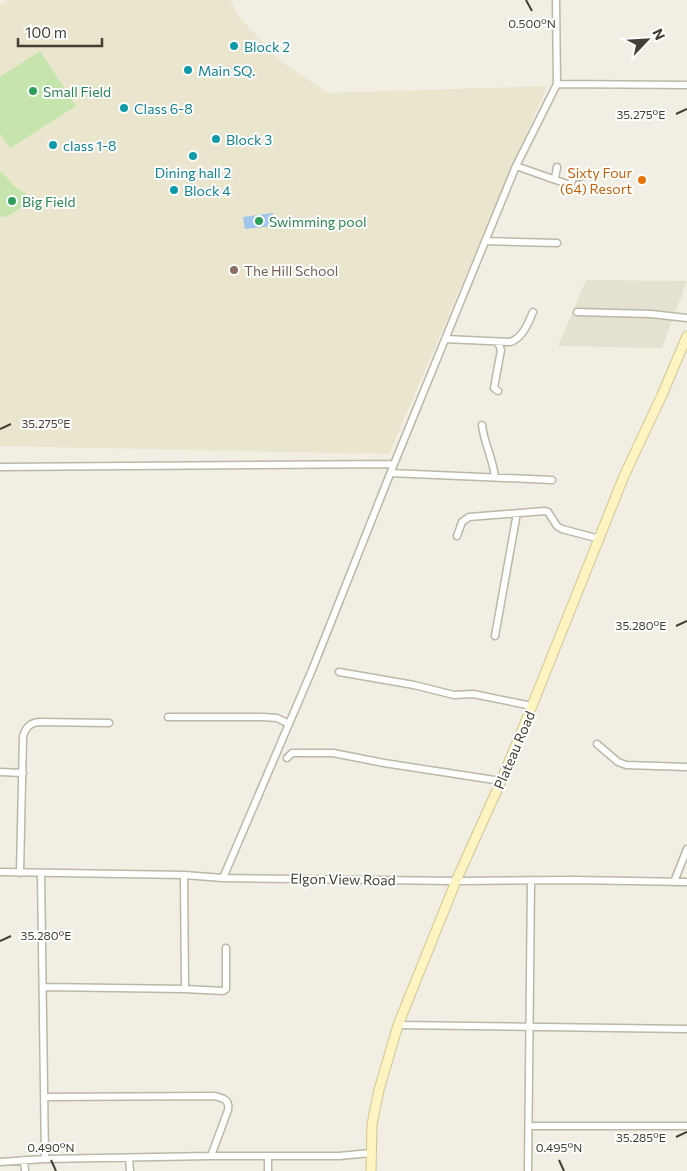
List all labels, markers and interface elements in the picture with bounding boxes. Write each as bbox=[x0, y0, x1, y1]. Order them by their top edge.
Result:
scale bar bbox=[18, 15, 101, 47]
north arrow bbox=[622, 15, 672, 65]
text: 0.500°N bbox=[508, 16, 556, 30]
text: 100 m bbox=[25, 23, 67, 41]
text: N bbox=[649, 26, 669, 43]
place label: Block 2 bbox=[244, 38, 290, 55]
marker: Block 2 bbox=[228, 40, 240, 52]
place label: Main SQ. bbox=[198, 62, 255, 79]
marker: Main SQ. bbox=[182, 64, 194, 76]
place label: Small Field bbox=[43, 83, 111, 100]
marker: Small Field bbox=[27, 85, 39, 97]
place label: Class 6-8 bbox=[134, 100, 193, 117]
marker: Class 6-8 bbox=[118, 102, 130, 114]
text: 35.275°E bbox=[617, 107, 665, 121]
place label: Block 3 bbox=[226, 131, 272, 148]
marker: Block 3 bbox=[210, 133, 222, 145]
place label: class 1-8 bbox=[63, 137, 117, 154]
marker: class 1-8 bbox=[47, 139, 59, 151]
marker: Dining hall 2 bbox=[187, 150, 199, 162]
place label: Dining hall 2 bbox=[155, 164, 232, 181]
place label: Sixty Four (64) Resort bbox=[560, 164, 632, 197]
marker: Sixty Four (64) Resort bbox=[636, 174, 648, 186]
place label: Block 4 bbox=[184, 182, 231, 199]
marker: Block 4 bbox=[168, 184, 180, 196]
place label: Big Field bbox=[22, 193, 76, 210]
marker: Big Field bbox=[6, 195, 18, 207]
place label: Swimming pool bbox=[269, 213, 367, 230]
marker: Swimming pool bbox=[253, 215, 265, 227]
place label: The Hill School bbox=[244, 262, 338, 279]
marker: The Hill School bbox=[228, 264, 240, 276]
text: 35.275°E bbox=[22, 416, 70, 430]
text: 35.280°E bbox=[616, 618, 666, 632]
street label: Plateau Road bbox=[490, 708, 538, 792]
street label: Elgon View Road bbox=[290, 870, 396, 888]
text: 35.280°E bbox=[21, 928, 71, 942]
text: 35.285°E bbox=[616, 1130, 666, 1144]
text: 0.490°N bbox=[27, 1140, 75, 1154]
text: 0.495°N bbox=[536, 1140, 582, 1154]

